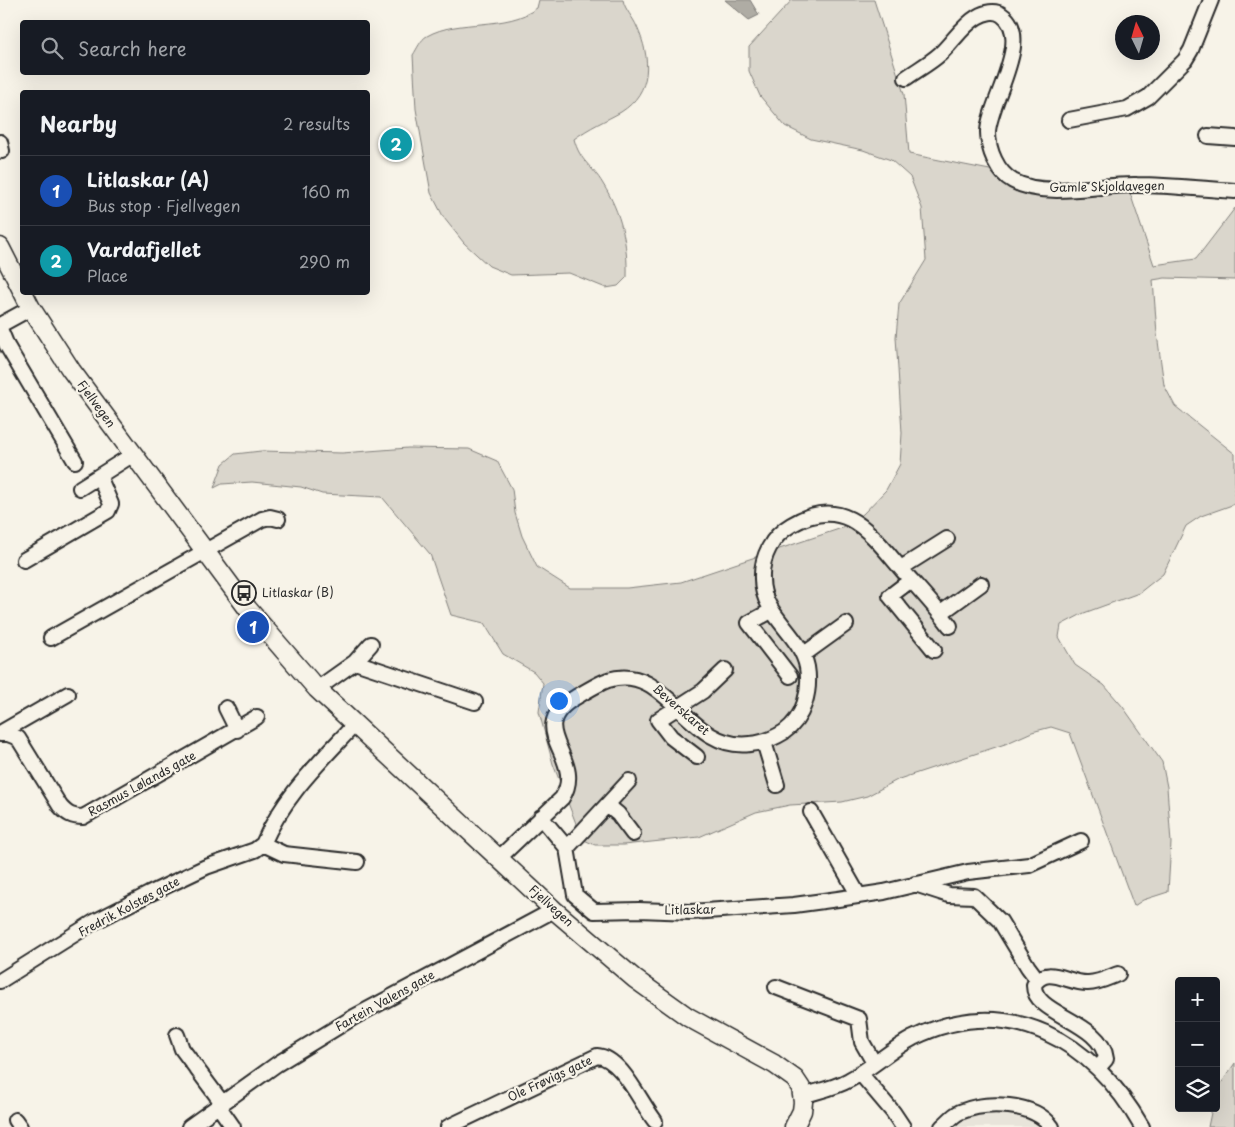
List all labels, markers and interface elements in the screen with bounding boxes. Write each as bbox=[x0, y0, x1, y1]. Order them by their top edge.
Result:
north arrow bbox=[1115, 15, 1160, 60]
search box bbox=[20, 20, 370, 75]
icon: search bbox=[38, 34, 66, 62]
text: Search here bbox=[78, 34, 187, 62]
text: Nearby bbox=[40, 107, 117, 139]
text: 2 results bbox=[283, 111, 350, 135]
pin: 2 bbox=[380, 125, 412, 163]
text: Litlaskar (A) bbox=[87, 165, 209, 193]
street label: Gamle Skjoldavegen bbox=[1049, 176, 1165, 196]
text: 1 bbox=[52, 179, 60, 203]
text: 160 m bbox=[302, 179, 350, 203]
text: Bus stop · Fjellvegen bbox=[87, 193, 240, 217]
text: Vardafjellet bbox=[87, 235, 201, 263]
text: 2 bbox=[50, 249, 62, 273]
text: 290 m bbox=[299, 249, 350, 273]
text: Place bbox=[87, 263, 128, 287]
street label: Fjellvegen bbox=[73, 376, 120, 431]
bus stop icon: Litlaskar (B) bbox=[231, 580, 257, 606]
place label: Litlaskar (B) bbox=[262, 583, 334, 601]
pin: 1 bbox=[237, 608, 269, 646]
street label: Beverskaret bbox=[649, 679, 714, 739]
your location bbox=[546, 688, 572, 714]
street label: Rasmus Lølands gate bbox=[84, 746, 199, 820]
street label: Fredrik Kolstøs gate bbox=[75, 872, 182, 940]
street label: Fjellvegen bbox=[525, 880, 578, 930]
street label: Litlaskar bbox=[664, 900, 716, 918]
street label: Fartein Valens gate bbox=[331, 965, 438, 1035]
map controls bbox=[1175, 977, 1220, 1112]
button: + bbox=[1175, 977, 1220, 1022]
button: − bbox=[1175, 1022, 1220, 1067]
street label: Ole Frøvigs gate bbox=[504, 1051, 595, 1106]
button: layers bbox=[1175, 1067, 1220, 1112]

